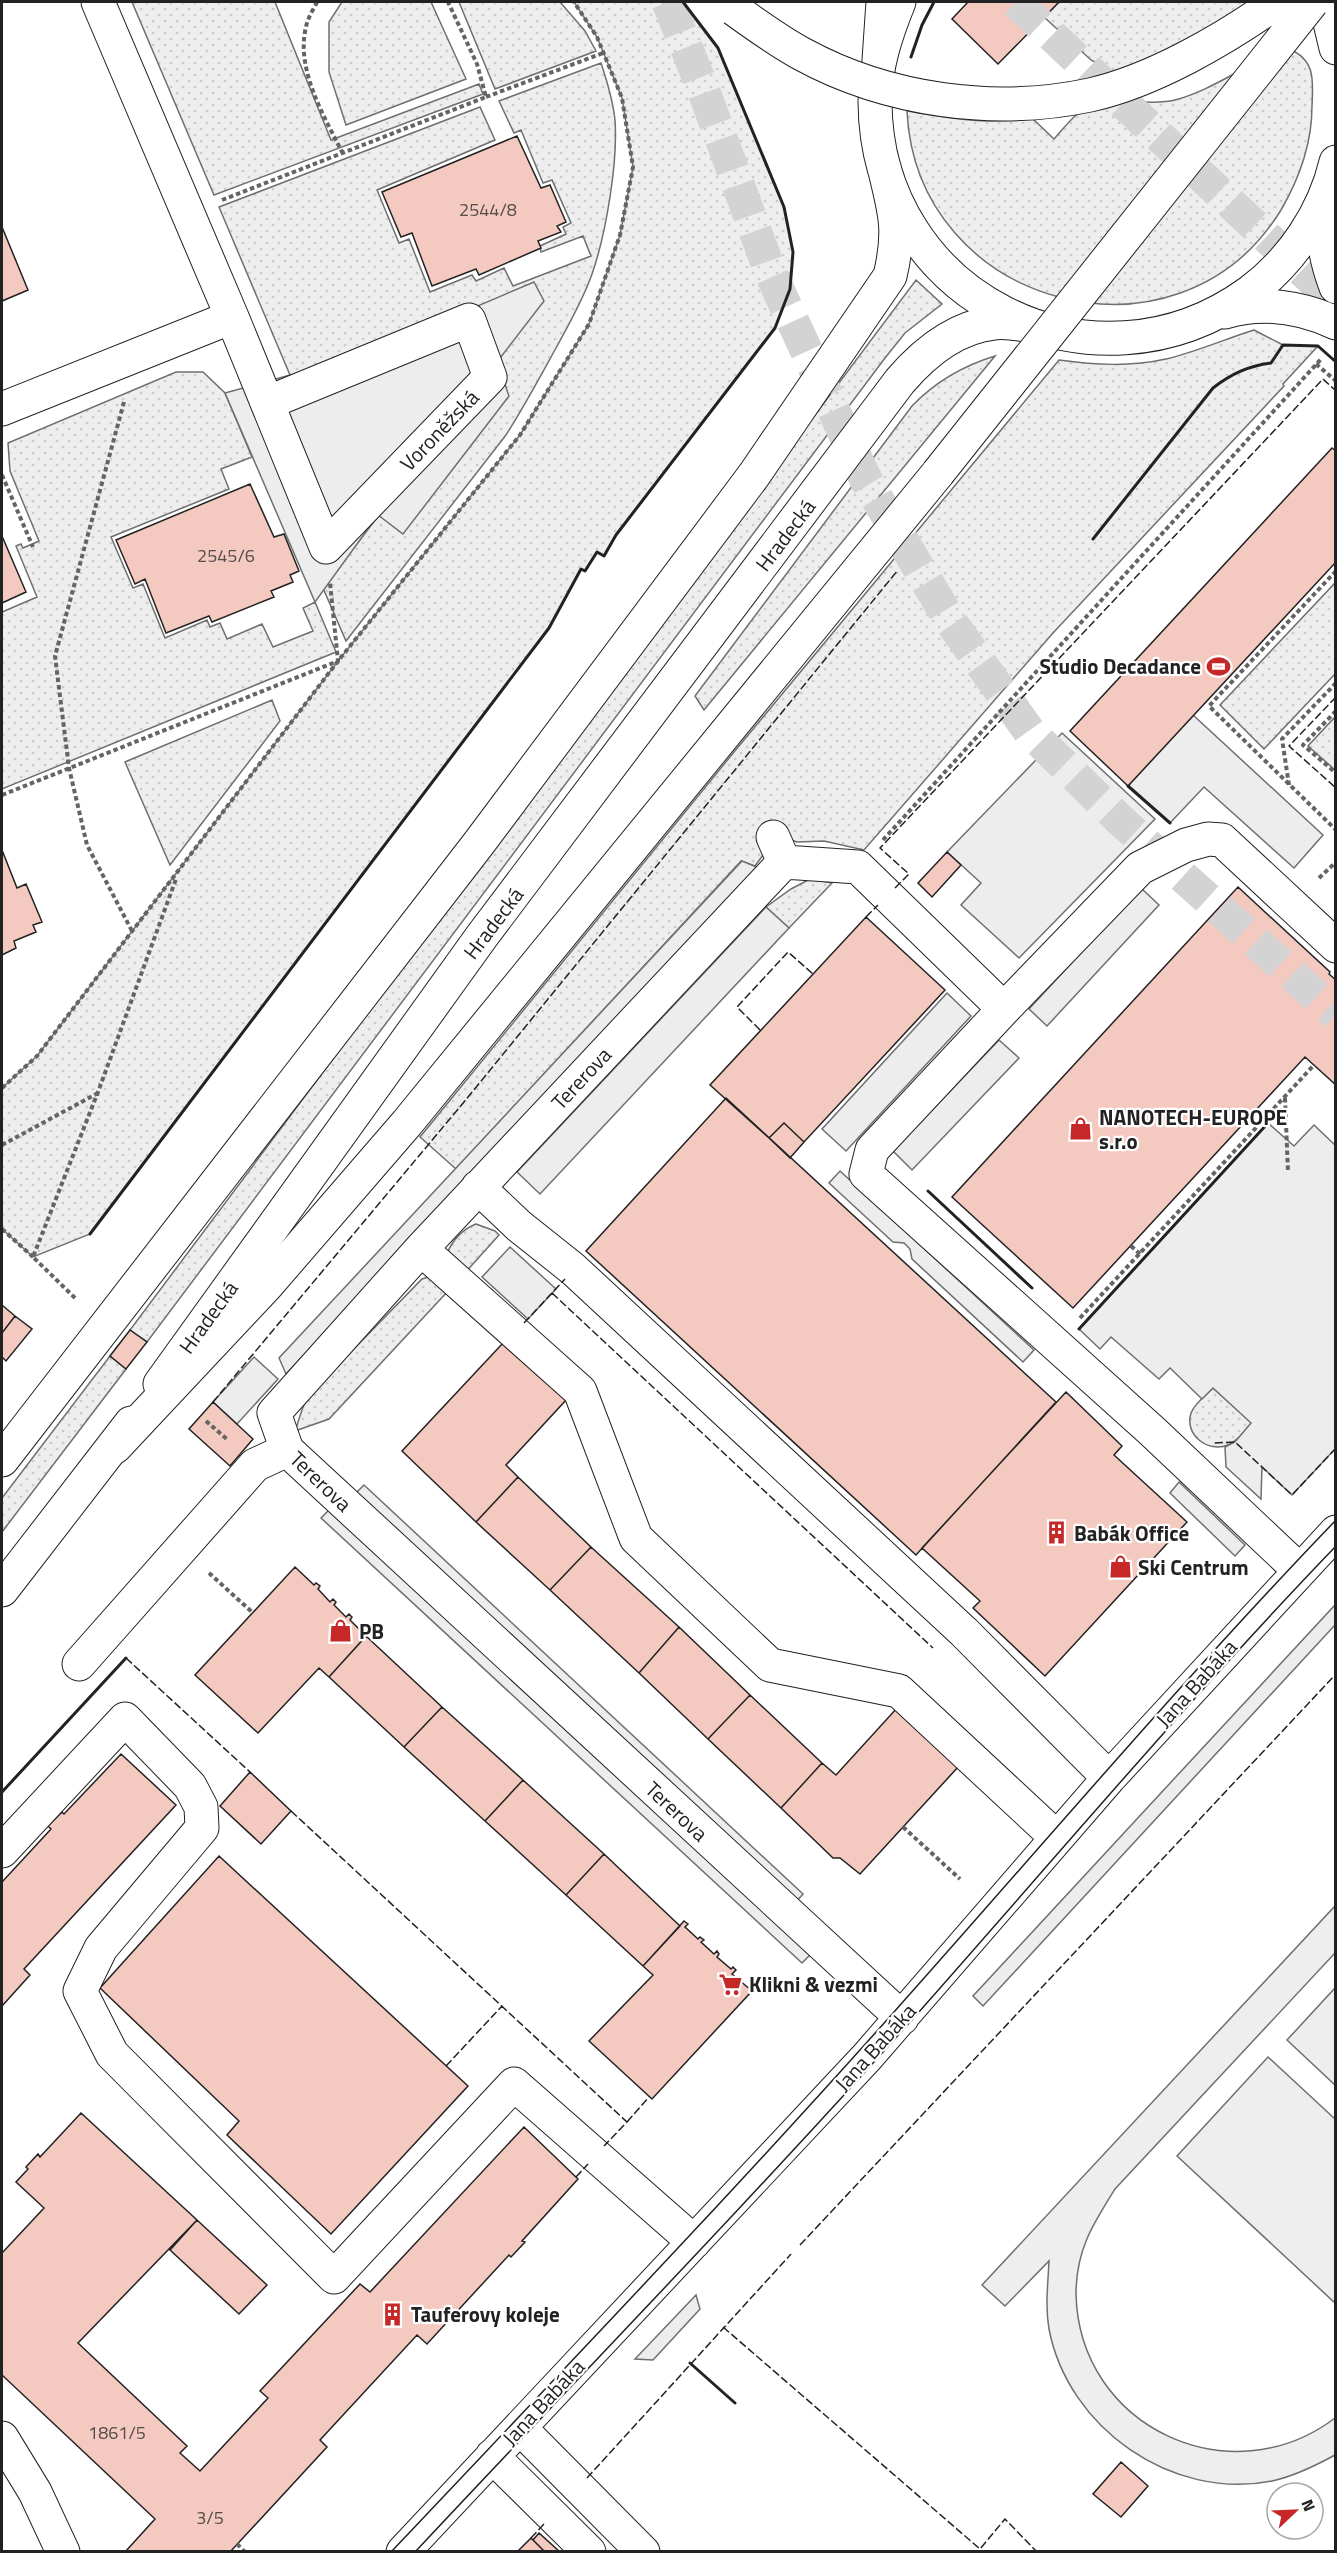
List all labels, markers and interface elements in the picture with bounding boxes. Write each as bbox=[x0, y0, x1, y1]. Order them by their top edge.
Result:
house number: 2544/8 bbox=[459, 196, 517, 223]
street label: Voroněžská bbox=[392, 382, 486, 478]
street label: Hradecká bbox=[747, 492, 823, 578]
house number: 2545/6 bbox=[197, 542, 255, 569]
place label: Studio Decadance bbox=[1040, 650, 1201, 682]
sports icon: Studio Decadance bbox=[1206, 653, 1232, 679]
street label: Hradecká bbox=[455, 880, 531, 966]
street label: Tererova bbox=[543, 1039, 619, 1117]
place label: NANOTECH-EUROPE s.r.o bbox=[1099, 1101, 1287, 1157]
shop icon: NANOTECH-EUROPE s.r.o bbox=[1068, 1116, 1094, 1142]
street label: Hradecká bbox=[171, 1273, 246, 1360]
street label: Tererova bbox=[283, 1443, 360, 1519]
place label: Babák Office bbox=[1074, 1517, 1189, 1549]
building icon: Babák Office bbox=[1043, 1520, 1069, 1546]
place label: Ski Centrum bbox=[1138, 1551, 1249, 1583]
shop icon: Ski Centrum bbox=[1107, 1554, 1133, 1580]
place label: PB bbox=[359, 1615, 384, 1647]
shop icon: PB bbox=[328, 1618, 354, 1644]
street label: Jana Babáka bbox=[1148, 1632, 1245, 1734]
street label: Tererova bbox=[638, 1773, 716, 1849]
place label: Klikni & vezmi bbox=[749, 1968, 878, 2000]
supermarket icon: Klikni & vezmi bbox=[718, 1971, 744, 1997]
street label: Jana Babáka bbox=[827, 1996, 924, 2098]
place label: Tauferovy koleje bbox=[411, 2298, 560, 2330]
building icon: Tauferovy koleje bbox=[380, 2301, 406, 2327]
street label: Jana Babáka bbox=[494, 2351, 592, 2453]
house number: 1861/5 bbox=[88, 2419, 146, 2446]
north arrow bbox=[1265, 2481, 1325, 2541]
text: N bbox=[1296, 2495, 1322, 2515]
house number: 3/5 bbox=[196, 2504, 224, 2531]

